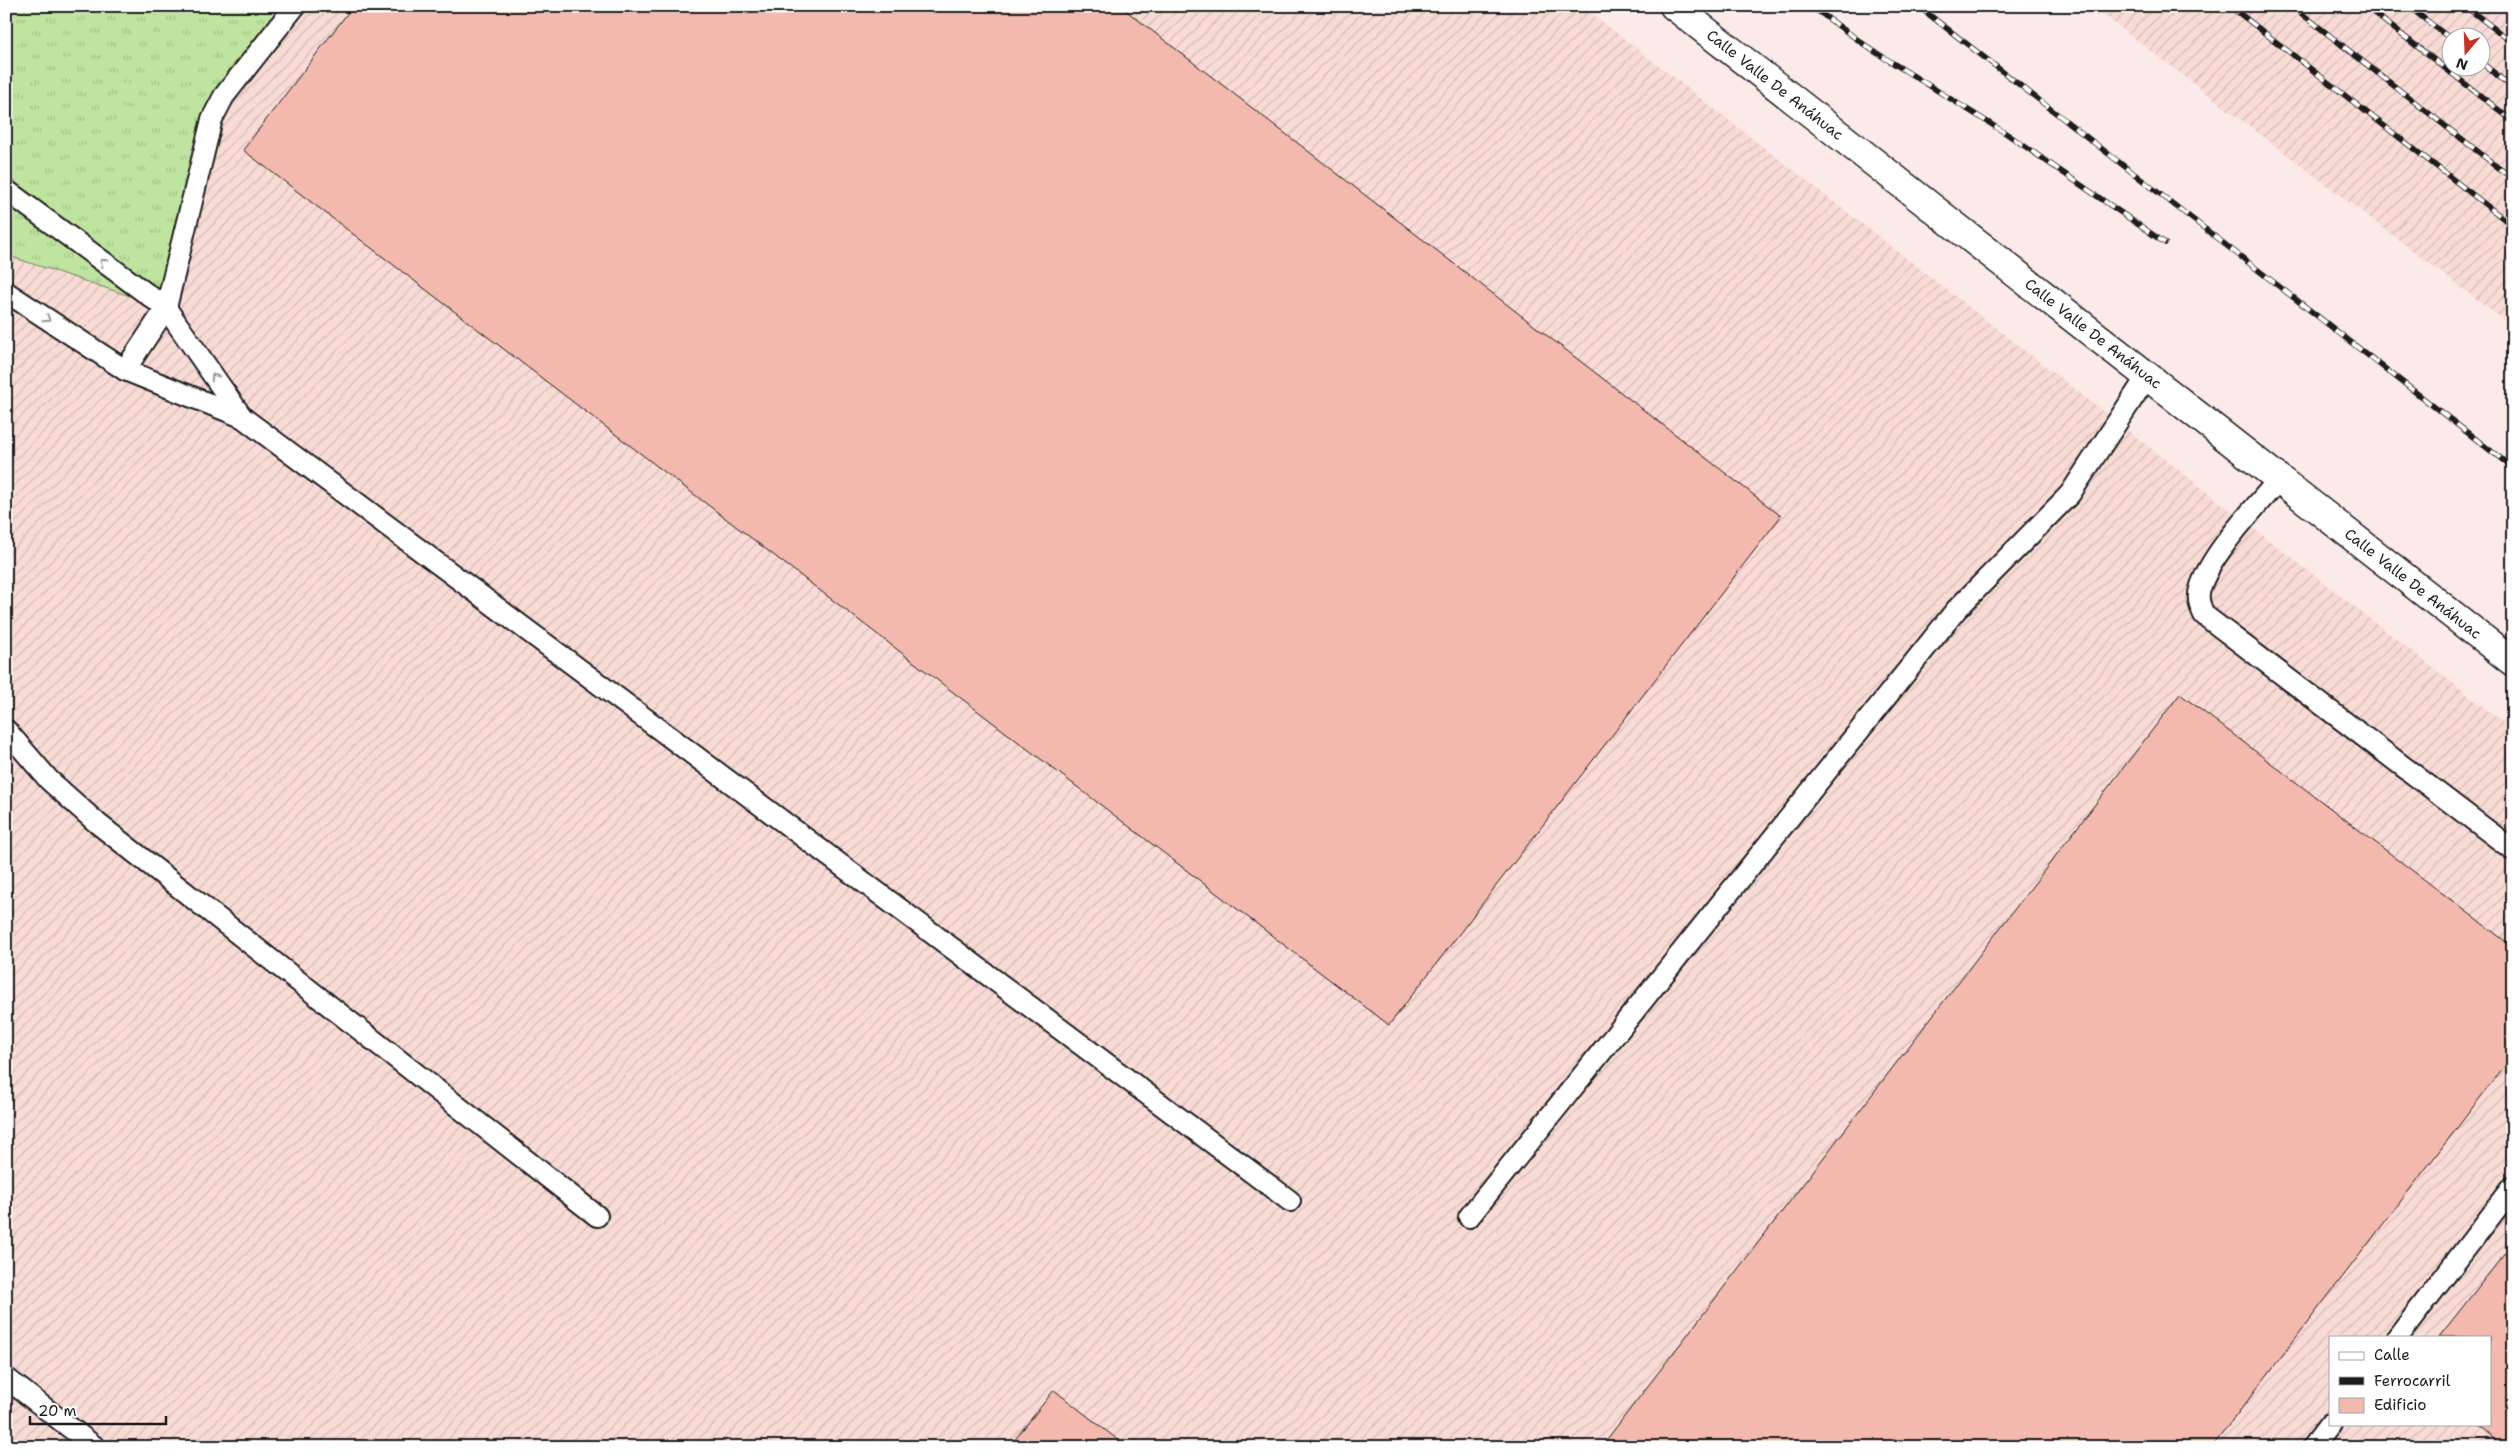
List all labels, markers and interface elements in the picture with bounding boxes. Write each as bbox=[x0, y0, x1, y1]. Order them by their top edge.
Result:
street label: Calle Valle De Anáhuac bbox=[1702, 25, 1847, 145]
north arrow bbox=[2442, 28, 2492, 78]
text: N bbox=[2454, 54, 2470, 75]
one-way arrow bbox=[99, 259, 109, 268]
street label: Calle Valle De Anáhuac bbox=[2021, 274, 2166, 393]
one-way arrow bbox=[41, 313, 50, 322]
one-way arrow bbox=[211, 373, 220, 383]
street label: Calle Valle De Anáhuac bbox=[2340, 524, 2485, 644]
legend bbox=[2329, 1336, 2492, 1426]
text: Calle bbox=[2374, 1345, 2410, 1365]
text: Ferrocarril bbox=[2374, 1371, 2451, 1391]
scale bar bbox=[30, 1393, 166, 1425]
text: Edificio bbox=[2374, 1395, 2426, 1415]
text: 20 m bbox=[38, 1401, 77, 1421]

